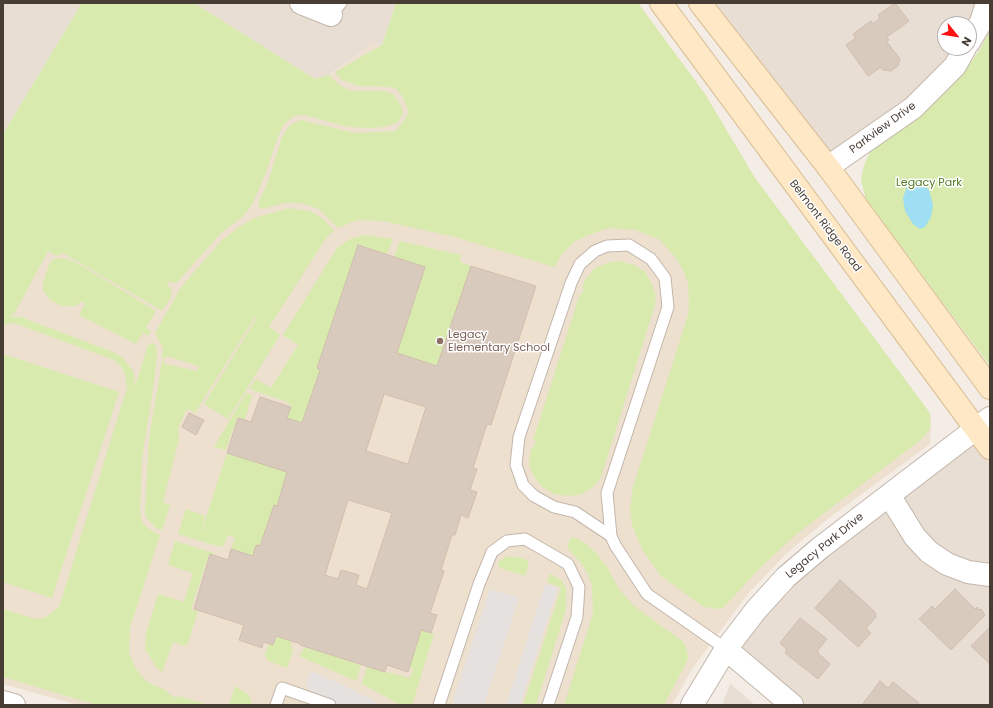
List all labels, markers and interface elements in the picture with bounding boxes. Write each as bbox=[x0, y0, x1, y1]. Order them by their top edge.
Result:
north arrow bbox=[937, 16, 977, 56]
text: N bbox=[958, 34, 976, 49]
street label: Parkview Drive bbox=[847, 100, 919, 156]
park label: Legacy Park bbox=[896, 176, 962, 190]
street label: Belmont Ridge Road bbox=[786, 178, 864, 274]
place label: Legacy Elementary School bbox=[448, 328, 550, 354]
marker: Legacy Elementary School bbox=[435, 336, 445, 346]
street label: Legacy Park Drive bbox=[783, 511, 867, 581]

